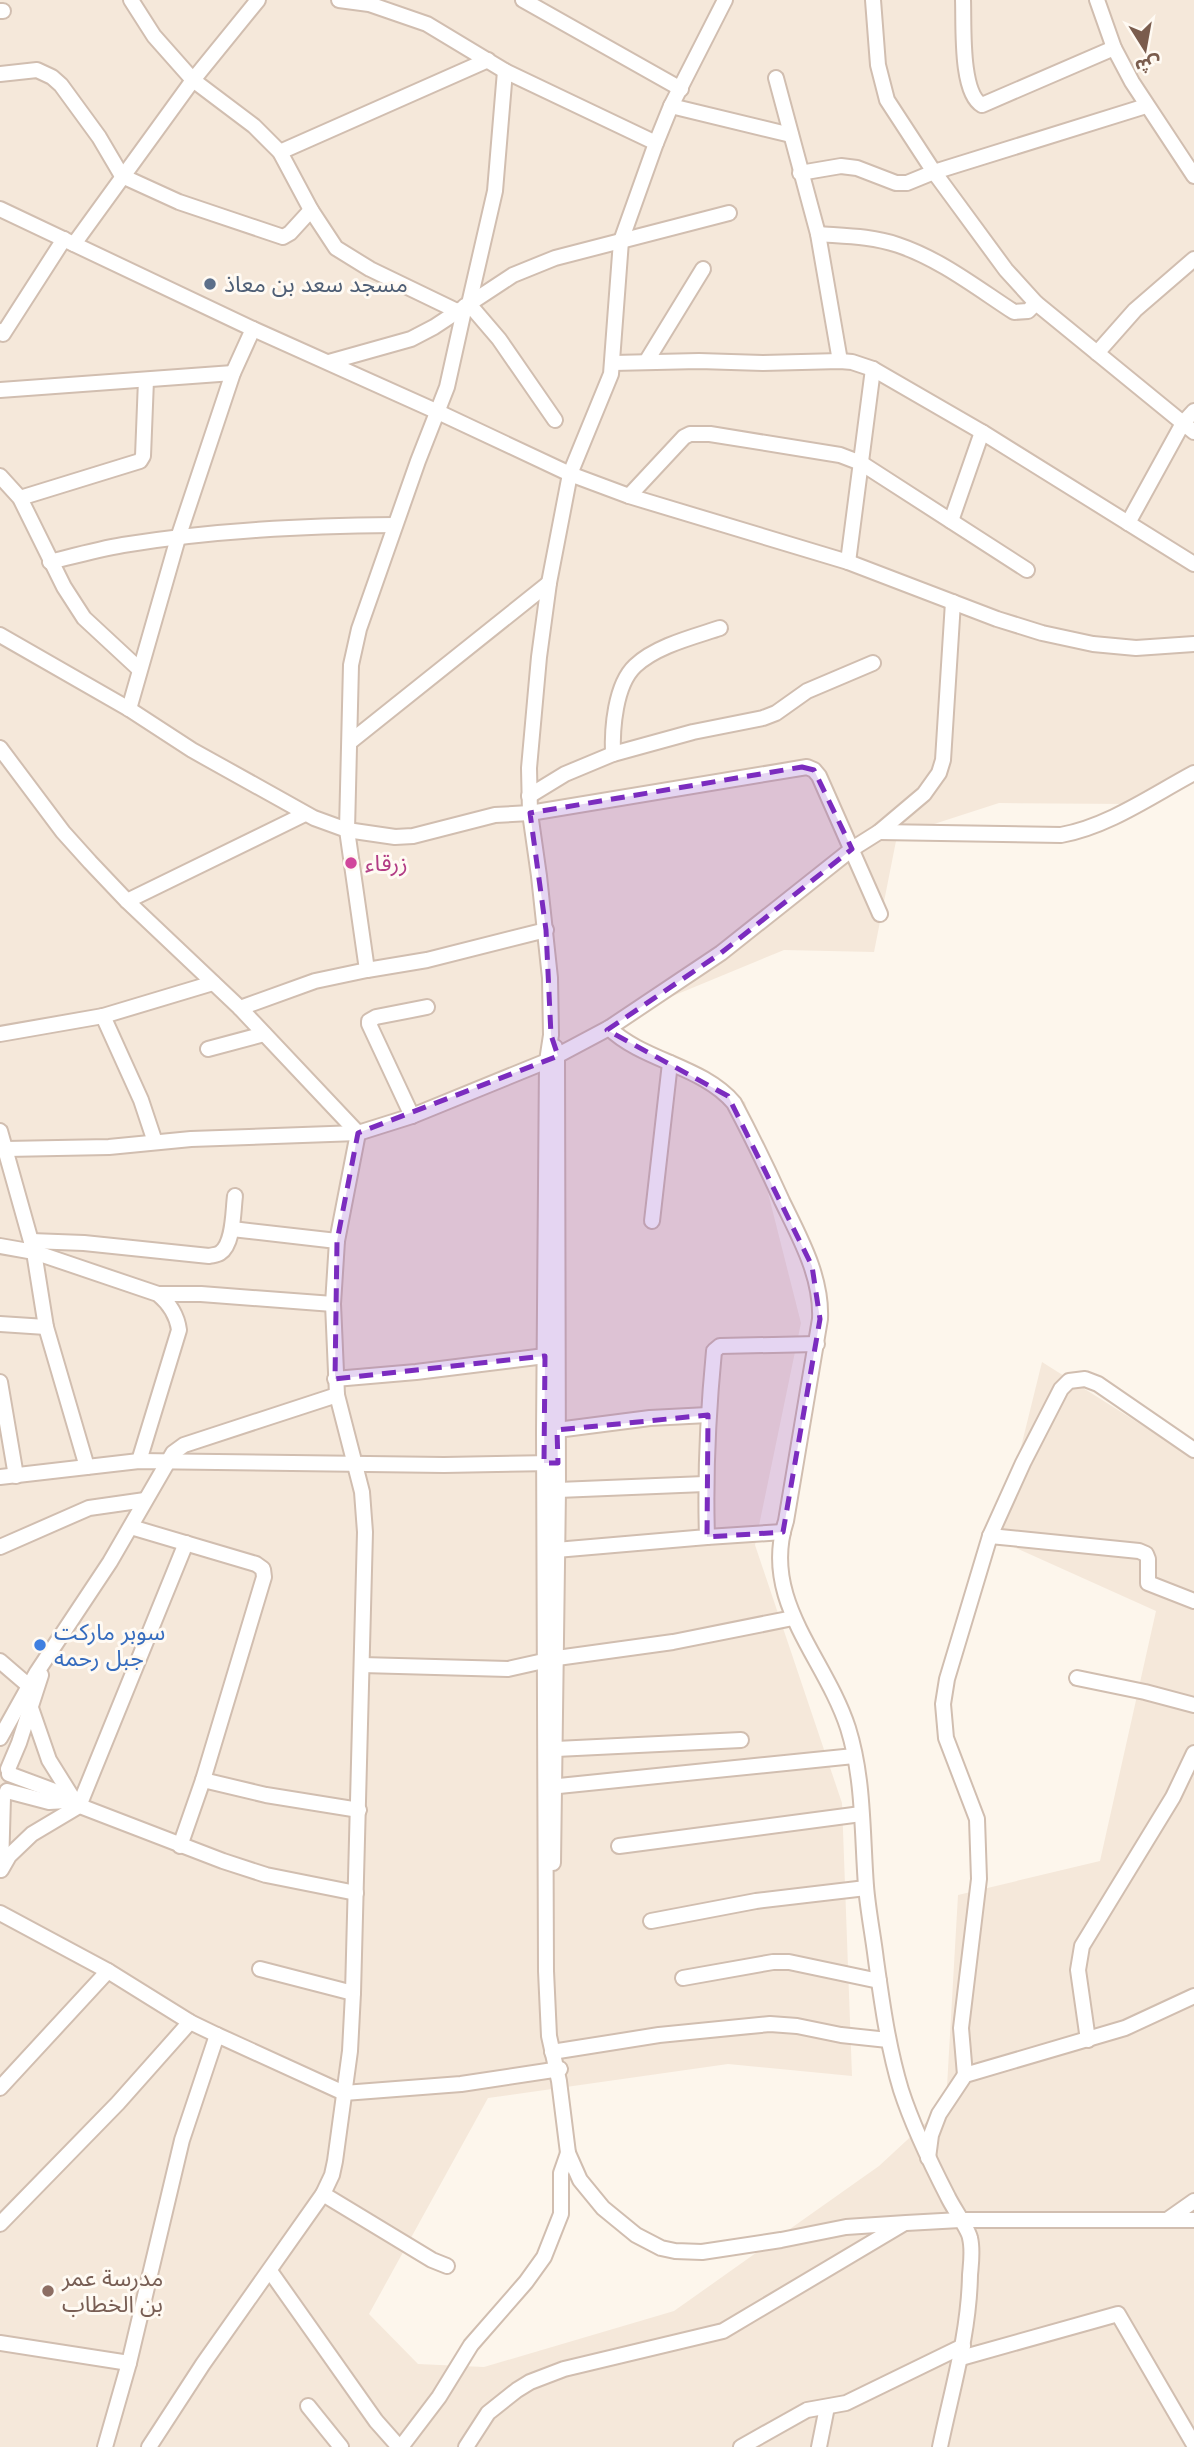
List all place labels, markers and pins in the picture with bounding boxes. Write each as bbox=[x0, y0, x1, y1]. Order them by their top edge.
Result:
place label: مسجد سعد بن معاذ bbox=[224, 270, 408, 298]
marker: مسجد سعد بن معاذ bbox=[202, 276, 218, 292]
place label: زرقاء bbox=[365, 849, 408, 877]
marker: زرقاء bbox=[343, 855, 359, 871]
place label: سوبر ماركت جبل رحمه bbox=[54, 1618, 165, 1672]
marker: سوبر ماركت جبل رحمه bbox=[32, 1637, 48, 1653]
place label: مدرسة عمر بن الخطاب bbox=[61, 2264, 163, 2318]
marker: مدرسة عمر بن الخطاب bbox=[40, 2283, 56, 2299]

